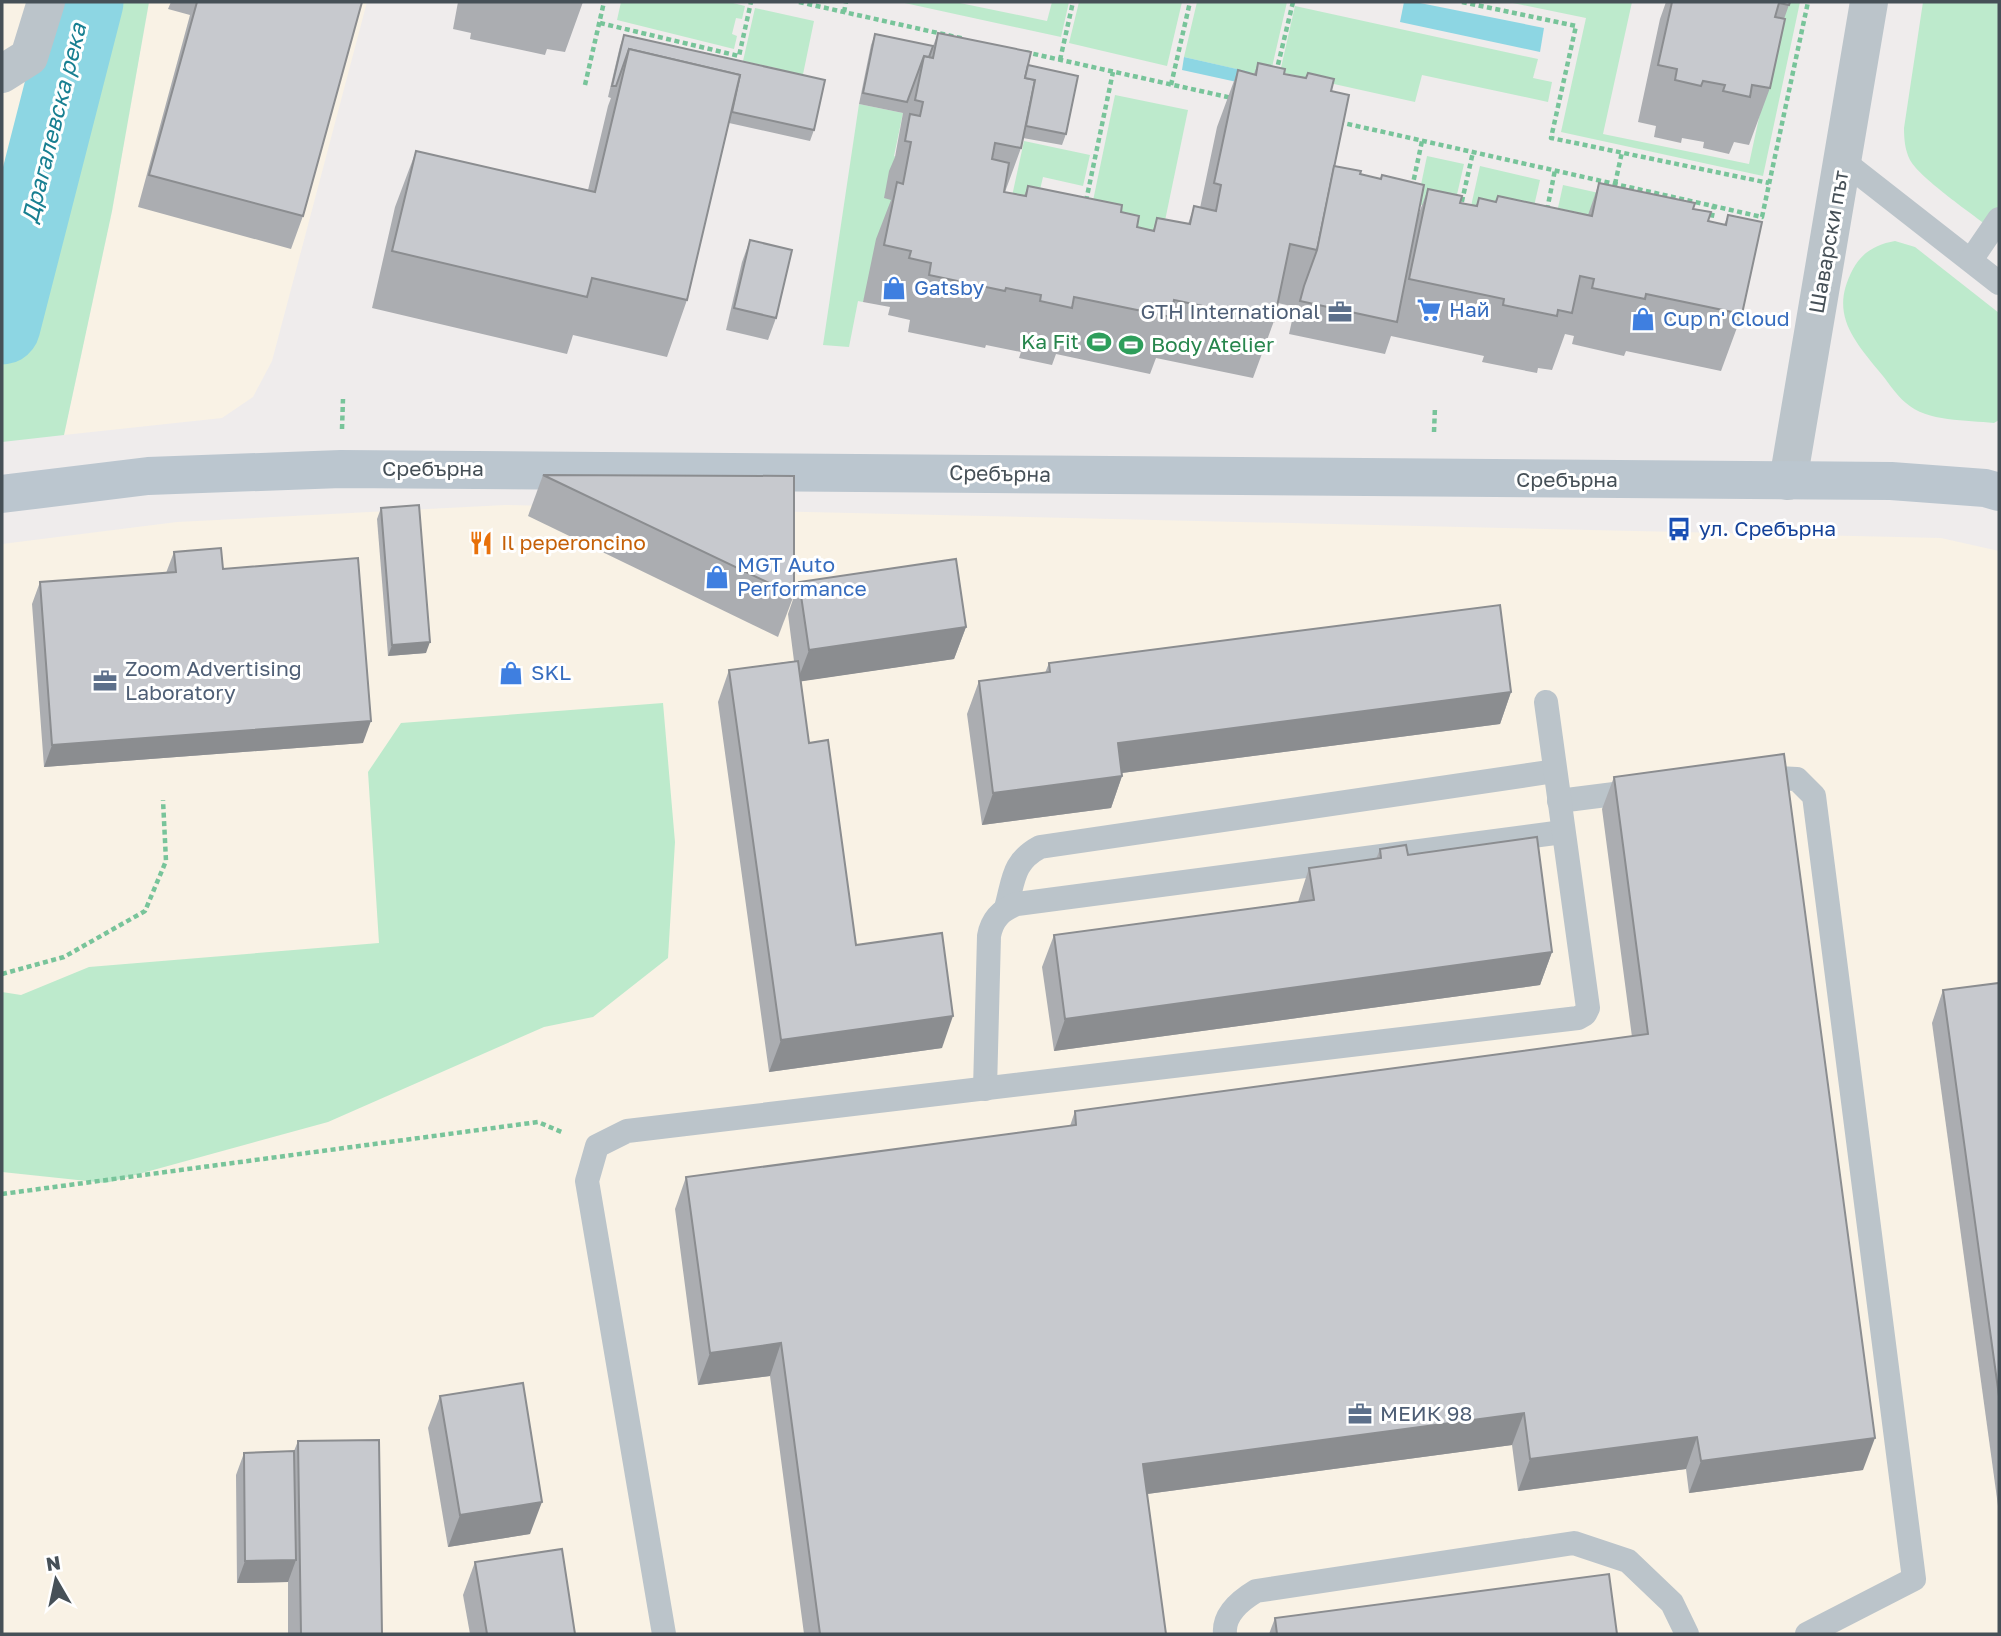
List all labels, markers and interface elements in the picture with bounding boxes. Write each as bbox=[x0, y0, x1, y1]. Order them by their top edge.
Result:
water label: Драгалевска река bbox=[14, 19, 92, 226]
street label: Шаварски път bbox=[1803, 168, 1853, 315]
shop icon: Gatsby bbox=[880, 274, 908, 302]
place label: Gatsby bbox=[914, 274, 984, 300]
supermarket icon: Най bbox=[1415, 296, 1443, 324]
place label: Най bbox=[1449, 296, 1490, 322]
place label: GTH International bbox=[1141, 298, 1320, 324]
office icon: GTH International bbox=[1326, 298, 1354, 326]
shop icon: Cup n' Cloud bbox=[1629, 305, 1657, 333]
place label: Cup n' Cloud bbox=[1663, 305, 1790, 331]
place label: Ka Fit bbox=[1021, 328, 1079, 354]
sports icon: Ka Fit bbox=[1085, 328, 1113, 356]
sports icon: Body Atelier bbox=[1117, 331, 1145, 359]
place label: Body Atelier bbox=[1151, 331, 1274, 357]
street label: Сребърна bbox=[382, 455, 484, 481]
street label: Сребърна bbox=[949, 459, 1051, 487]
street label: Сребърна bbox=[1516, 466, 1618, 492]
bus stop icon: ул. Сребърна bbox=[1665, 515, 1693, 543]
place label: ул. Сребърна bbox=[1699, 515, 1836, 541]
restaurant icon: Il peperoncino bbox=[467, 529, 495, 557]
place label: Il peperoncino bbox=[501, 529, 646, 555]
place label: MGT Auto Performance bbox=[737, 551, 867, 601]
shop icon: MGT Auto Performance bbox=[703, 563, 731, 591]
place label: Zoom Advertising Laboratory bbox=[125, 655, 302, 705]
shop icon: SKL bbox=[497, 659, 525, 687]
place label: SKL bbox=[531, 659, 571, 685]
office icon: Zoom Advertising Laboratory bbox=[91, 667, 119, 695]
office icon: МЕИК 98 bbox=[1346, 1400, 1374, 1428]
place label: МЕИК 98 bbox=[1380, 1400, 1472, 1426]
north arrow bbox=[21, 1545, 91, 1615]
text: N bbox=[44, 1550, 62, 1575]

